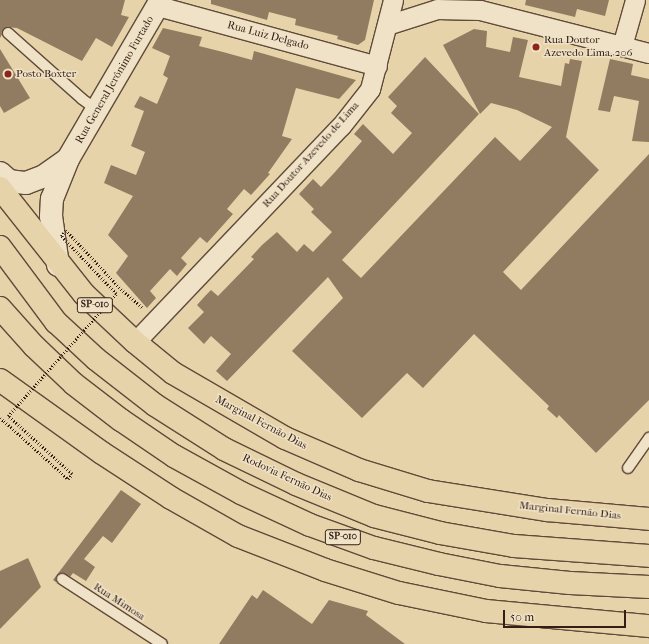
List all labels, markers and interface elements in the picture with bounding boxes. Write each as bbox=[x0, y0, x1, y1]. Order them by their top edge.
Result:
street label: Rua General Jerônimo Furtado bbox=[73, 14, 157, 146]
street label: Rua Luiz Delgado bbox=[226, 19, 310, 53]
place label: Rua Doutor Azevedo Lima, 206 bbox=[544, 34, 633, 60]
marker: Rua Doutor Azevedo Lima, 206 bbox=[531, 42, 541, 52]
place label: Posto Boxter bbox=[16, 67, 76, 81]
marker: Posto Boxter bbox=[3, 69, 13, 79]
street label: Rua Doutor Azevedo de Lima bbox=[260, 99, 362, 211]
road number: SP-010 bbox=[76, 297, 114, 313]
street label: Marginal Fernão Dias bbox=[213, 393, 309, 453]
street label: Rodovia Fernão Dias bbox=[240, 451, 334, 505]
street label: Marginal Fernão Dias bbox=[519, 499, 621, 523]
road number: SP-010 bbox=[324, 529, 362, 545]
street label: Rua Mimosa bbox=[91, 581, 147, 623]
scale bar bbox=[505, 602, 628, 628]
text: 50 m bbox=[510, 610, 534, 624]

